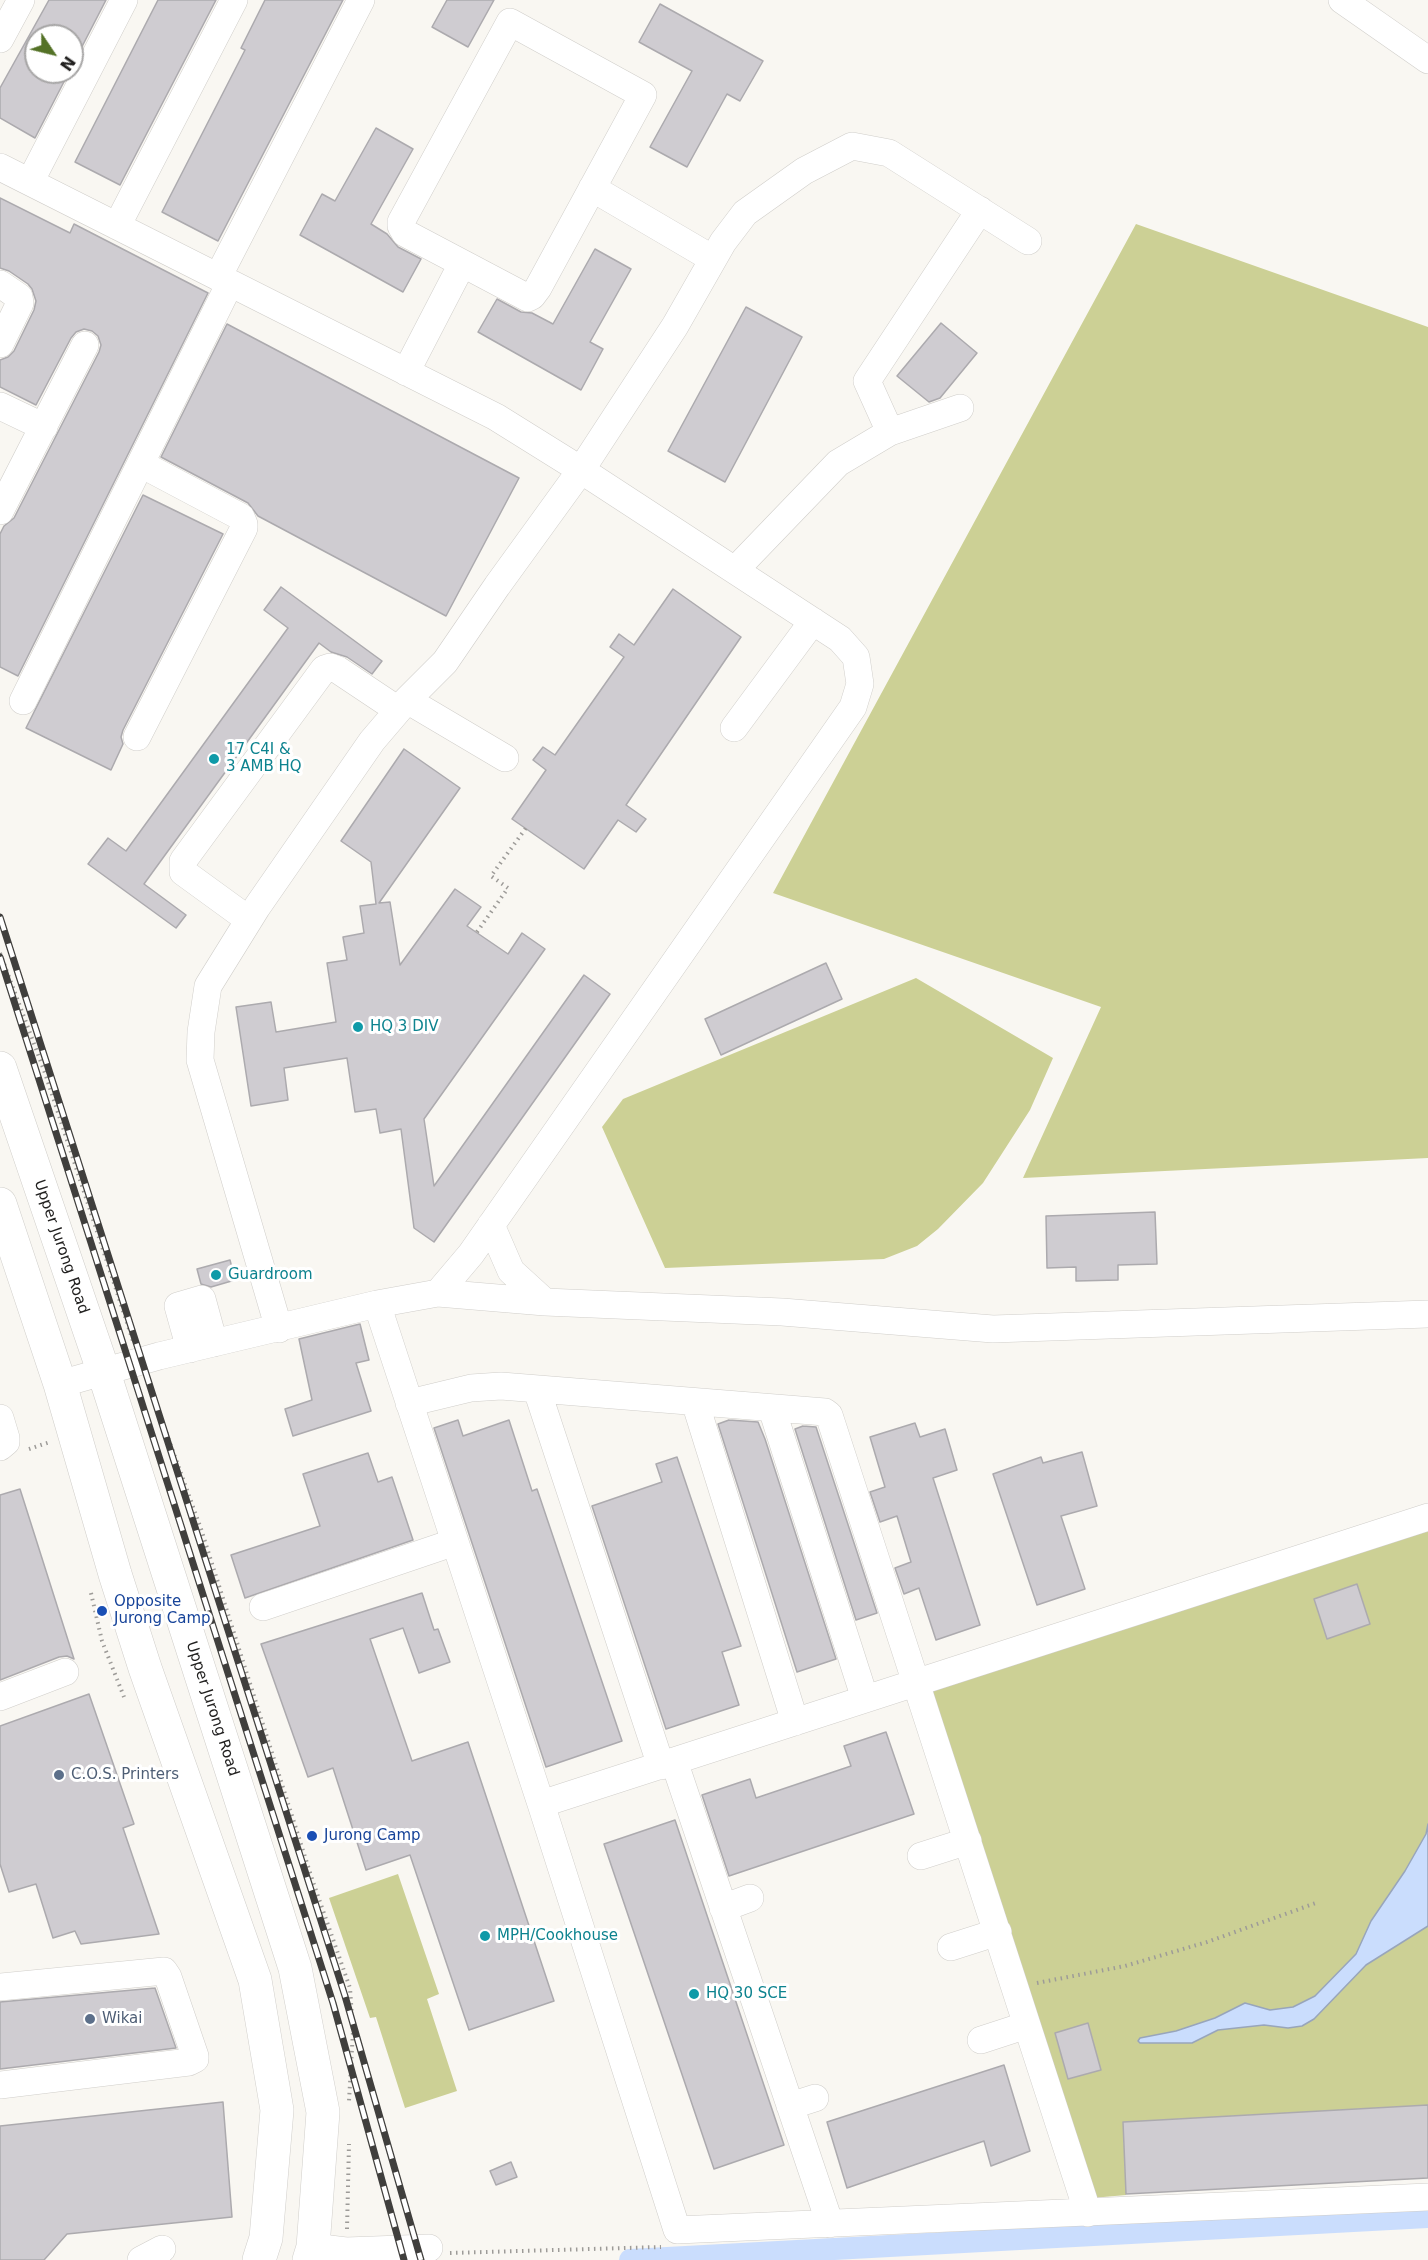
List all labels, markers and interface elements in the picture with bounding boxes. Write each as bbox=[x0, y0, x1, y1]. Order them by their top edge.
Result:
north arrow bbox=[24, 24, 84, 84]
text: N bbox=[56, 53, 79, 74]
place label: 17 C4I & 3 AMB HQ bbox=[226, 741, 302, 776]
marker: 17 C4I & 3 AMB HQ bbox=[207, 752, 221, 766]
place label: HQ 3 DIV bbox=[370, 1018, 438, 1036]
marker: HQ 3 DIV bbox=[351, 1020, 365, 1034]
street label: Upper Jurong Road bbox=[30, 1178, 92, 1316]
place label: Guardroom bbox=[228, 1266, 313, 1284]
marker: Guardroom bbox=[209, 1268, 223, 1282]
place label: Opposite Jurong Camp bbox=[114, 1593, 211, 1628]
marker: Opposite Jurong Camp bbox=[95, 1604, 109, 1618]
street label: Upper Jurong Road bbox=[182, 1639, 242, 1779]
place label: C.O.S. Printers bbox=[71, 1766, 179, 1784]
marker: C.O.S. Printers bbox=[52, 1768, 66, 1782]
place label: Jurong Camp bbox=[324, 1827, 421, 1845]
marker: Jurong Camp bbox=[305, 1829, 319, 1843]
place label: MPH/Cookhouse bbox=[497, 1927, 618, 1945]
marker: MPH/Cookhouse bbox=[478, 1929, 492, 1943]
place label: HQ 30 SCE bbox=[706, 1985, 787, 2003]
marker: HQ 30 SCE bbox=[687, 1987, 701, 2001]
place label: Wikai bbox=[102, 2010, 142, 2028]
marker: Wikai bbox=[83, 2012, 97, 2026]

